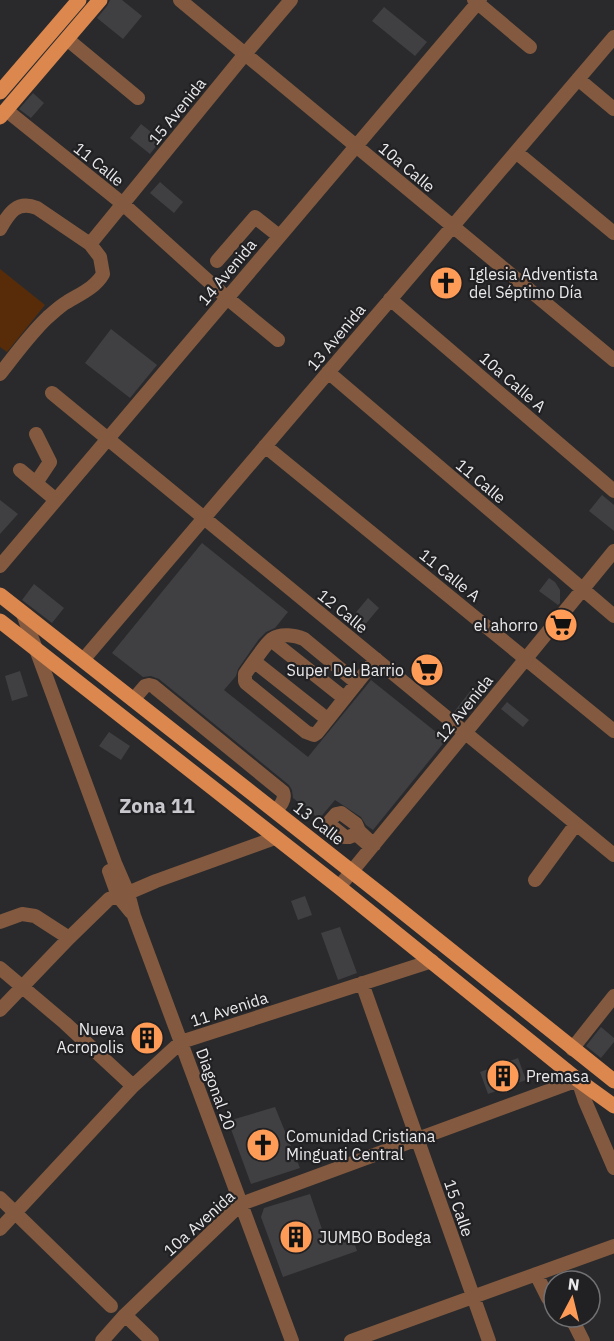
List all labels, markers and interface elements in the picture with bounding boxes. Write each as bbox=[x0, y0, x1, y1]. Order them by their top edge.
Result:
street label: 15 Avenida bbox=[144, 73, 210, 149]
street label: 11 Calle bbox=[70, 138, 128, 190]
street label: 10a Calle bbox=[375, 138, 439, 196]
street label: 14 Avenida bbox=[194, 234, 261, 309]
place label: Iglesia Adventista del Séptimo Día bbox=[469, 264, 598, 302]
church icon: Iglesia Adventista del Séptimo Día bbox=[428, 265, 464, 301]
street label: 13 Avenida bbox=[303, 299, 370, 374]
street label: 10a Calle A bbox=[476, 348, 550, 416]
street label: 11 Calle bbox=[452, 454, 510, 508]
street label: 11 Calle A bbox=[415, 544, 485, 606]
street label: 12 Calle bbox=[314, 585, 372, 637]
supermarket icon: el ahorro bbox=[543, 607, 579, 643]
place label: el ahorro bbox=[474, 615, 538, 635]
supermarket icon: Super Del Barrio bbox=[409, 652, 445, 688]
place label: Super Del Barrio bbox=[287, 660, 404, 680]
street label: 12 Avenida bbox=[431, 670, 497, 746]
district label: Zona 11 bbox=[119, 792, 195, 819]
street label: 13 Calle bbox=[290, 797, 349, 849]
street label: 11 Avenida bbox=[188, 987, 271, 1031]
place label: Nueva Acropolis bbox=[57, 1019, 124, 1057]
building icon: Nueva Acropolis bbox=[129, 1020, 165, 1056]
street label: Diagonal 20 bbox=[192, 1045, 240, 1133]
building icon: Premasa bbox=[485, 1058, 521, 1094]
place label: Premasa bbox=[526, 1066, 589, 1086]
place label: Comunidad Cristiana Minguati Central bbox=[286, 1126, 436, 1164]
church icon: Comunidad Cristiana Minguati Central bbox=[245, 1127, 281, 1163]
street label: 15 Calle bbox=[440, 1177, 478, 1239]
street label: 10a Avenida bbox=[159, 1186, 239, 1260]
building icon: JUMBO Bodega bbox=[278, 1219, 314, 1255]
place label: JUMBO Bodega bbox=[319, 1227, 431, 1247]
north arrow bbox=[542, 1269, 602, 1329]
text: N bbox=[567, 1273, 581, 1295]

